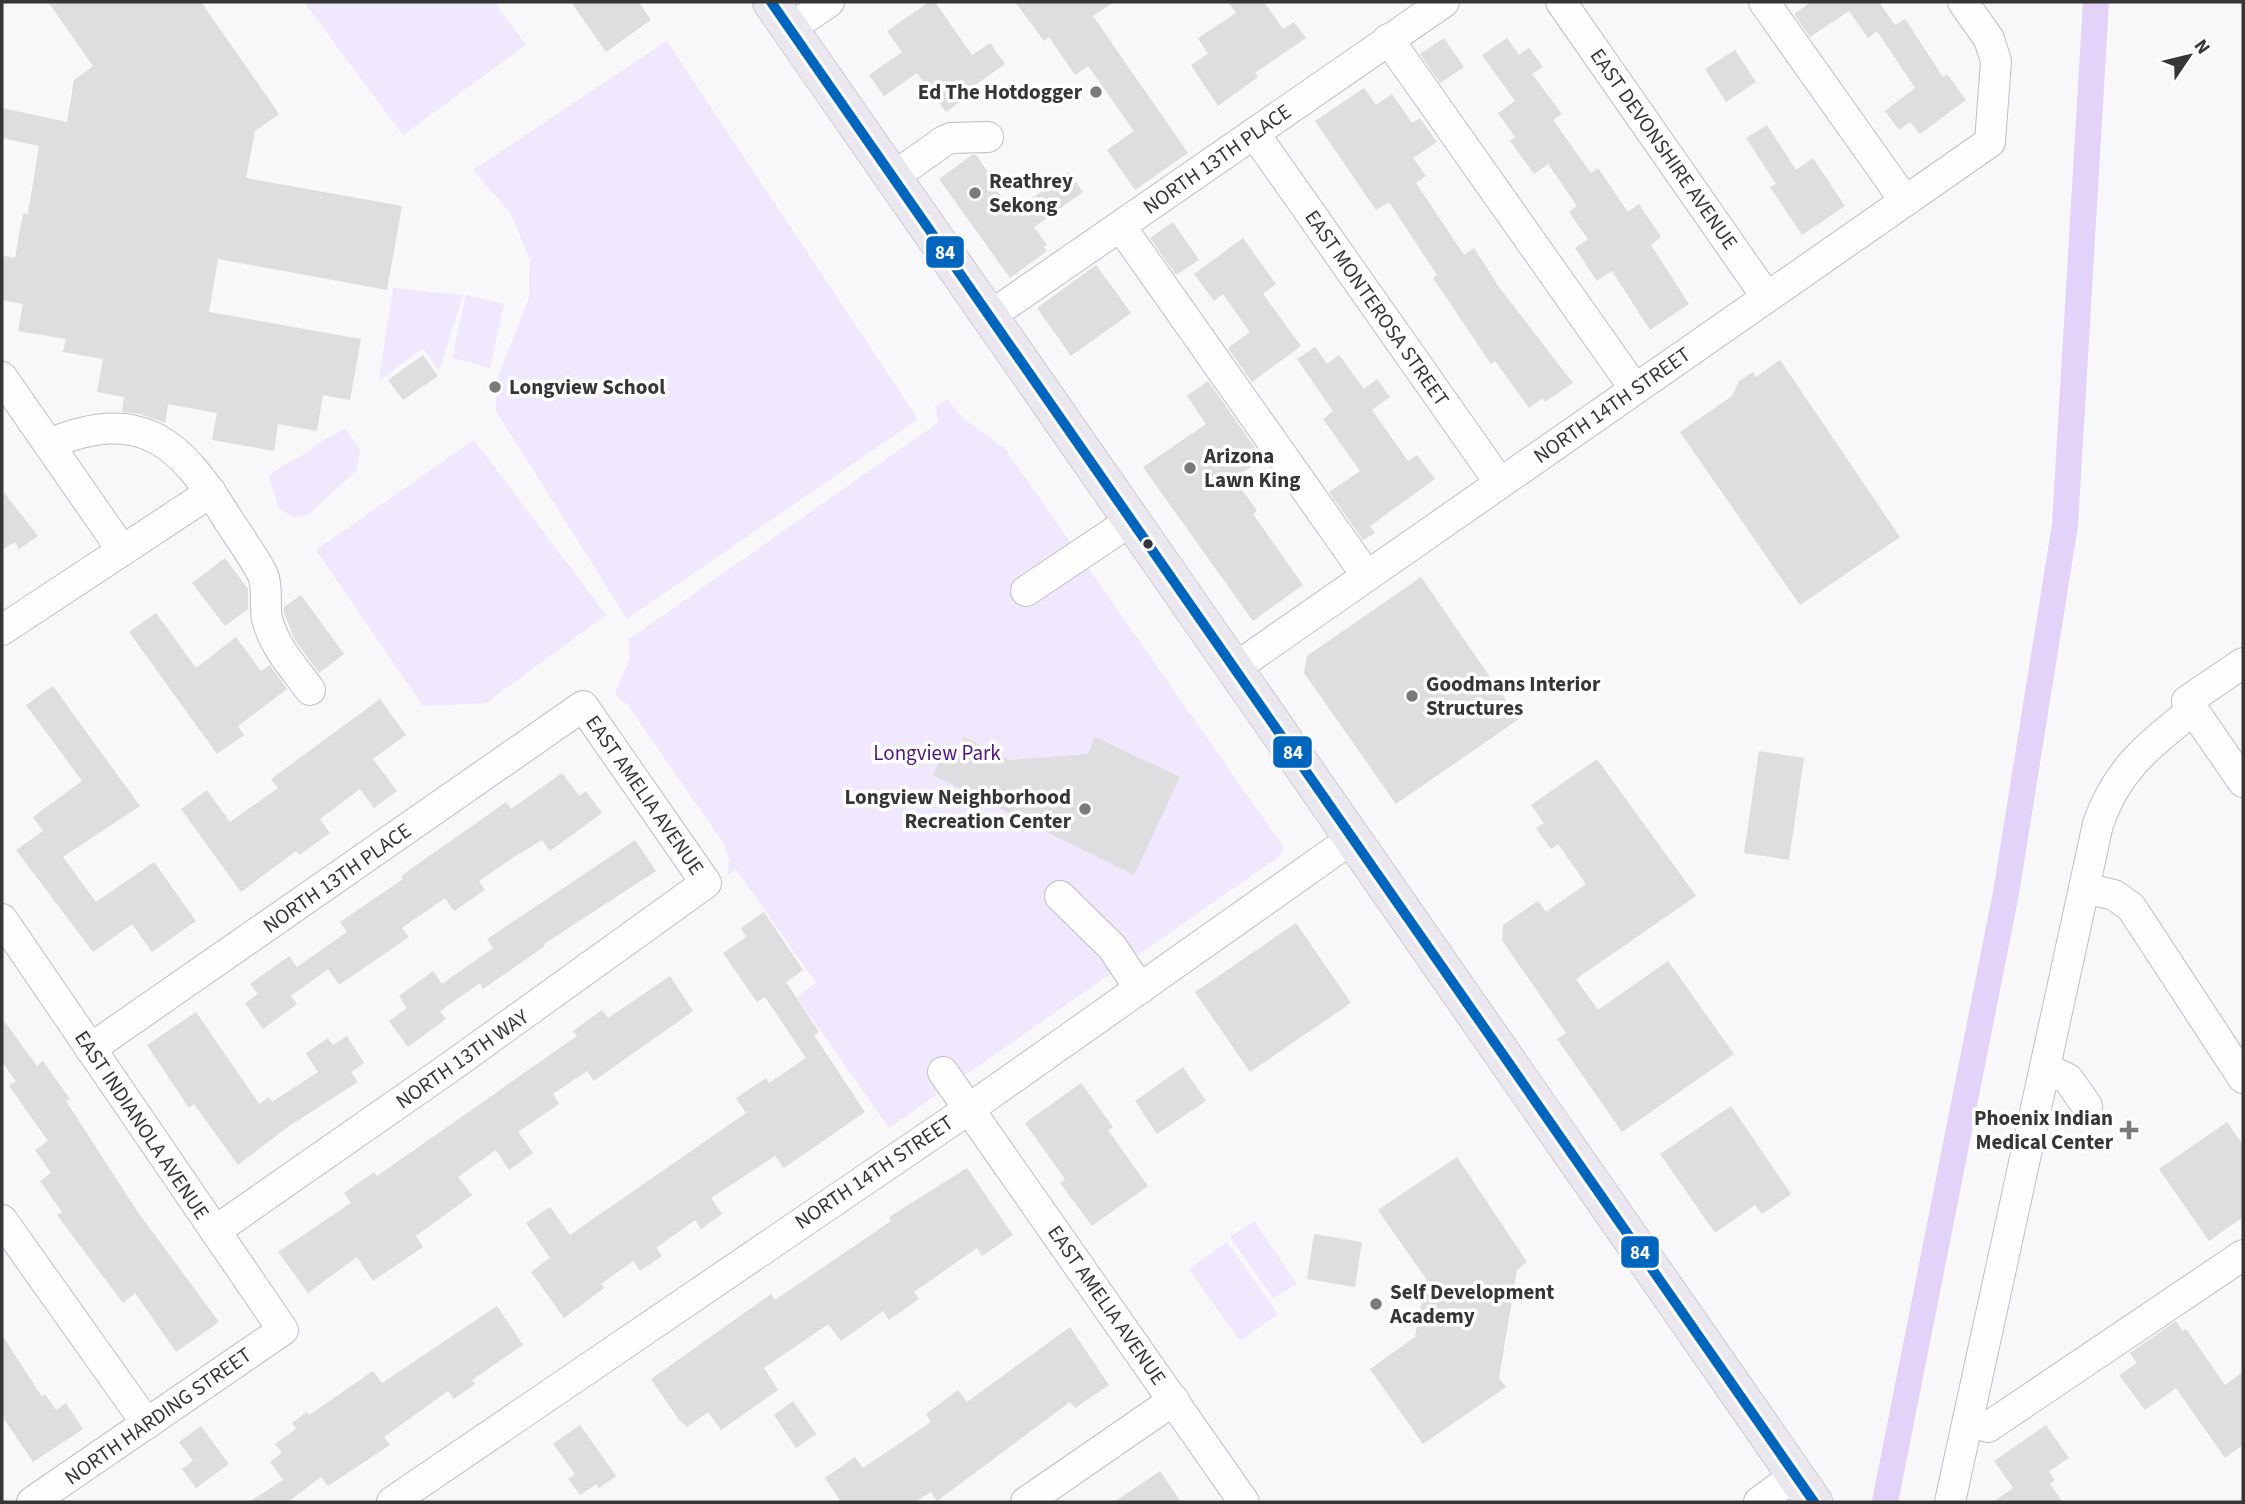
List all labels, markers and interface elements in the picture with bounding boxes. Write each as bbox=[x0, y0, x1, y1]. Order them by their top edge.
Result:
north arrow bbox=[2154, 21, 2224, 91]
text: N bbox=[2187, 34, 2216, 60]
street label: EAST DEVONSHIRE AVENUE bbox=[1583, 42, 1745, 256]
place label: Ed The Hotdogger bbox=[918, 77, 1083, 107]
marker: Ed The Hotdogger bbox=[1088, 84, 1104, 100]
street label: NORTH 13TH PLACE bbox=[1137, 97, 1297, 221]
place label: Reathrey Sekong bbox=[989, 166, 1073, 220]
marker: Reathrey Sekong bbox=[967, 185, 983, 201]
street label: EAST MONTEROSA STREET bbox=[1298, 204, 1456, 412]
line badge: 84 bbox=[925, 235, 965, 269]
text: 84 bbox=[935, 240, 955, 267]
street label: NORTH 14TH STREET bbox=[1527, 339, 1697, 471]
place label: Longview School bbox=[509, 372, 665, 402]
marker: Longview School bbox=[487, 379, 503, 395]
place label: Arizona Lawn King bbox=[1203, 441, 1300, 495]
marker: Arizona Lawn King bbox=[1182, 460, 1198, 476]
unlabelled marker bbox=[1141, 537, 1155, 551]
place label: Goodmans Interior Structures bbox=[1426, 669, 1601, 723]
marker: Goodmans Interior Structures bbox=[1404, 688, 1420, 704]
street label: EAST AMELIA AVENUE bbox=[579, 709, 711, 881]
line badge: 84 bbox=[1272, 735, 1313, 769]
park label: Longview Park bbox=[873, 738, 1001, 768]
text: 84 bbox=[1283, 740, 1303, 767]
place label: Longview Neighborhood Recreation Center bbox=[844, 782, 1072, 836]
marker: Longview Neighborhood Recreation Center bbox=[1077, 801, 1093, 817]
street label: NORTH 13TH PLACE bbox=[257, 816, 417, 940]
street label: NORTH 13TH WAY bbox=[390, 1001, 535, 1116]
street label: EAST INDIANOLA AVENUE bbox=[67, 1024, 217, 1226]
place label: Phoenix Indian Medical Center bbox=[1974, 1103, 2114, 1157]
street label: NORTH 14TH STREET bbox=[789, 1108, 959, 1236]
marker: Phoenix Indian Medical Center bbox=[2119, 1120, 2139, 1140]
street label: EAST AMELIA AVENUE bbox=[1041, 1219, 1173, 1391]
line badge: 84 bbox=[1620, 1235, 1660, 1269]
text: 84 bbox=[1630, 1240, 1650, 1267]
place label: Self Development Academy bbox=[1389, 1277, 1554, 1331]
marker: Self Development Academy bbox=[1368, 1296, 1384, 1312]
street label: NORTH HARDING STREET bbox=[58, 1340, 258, 1492]

